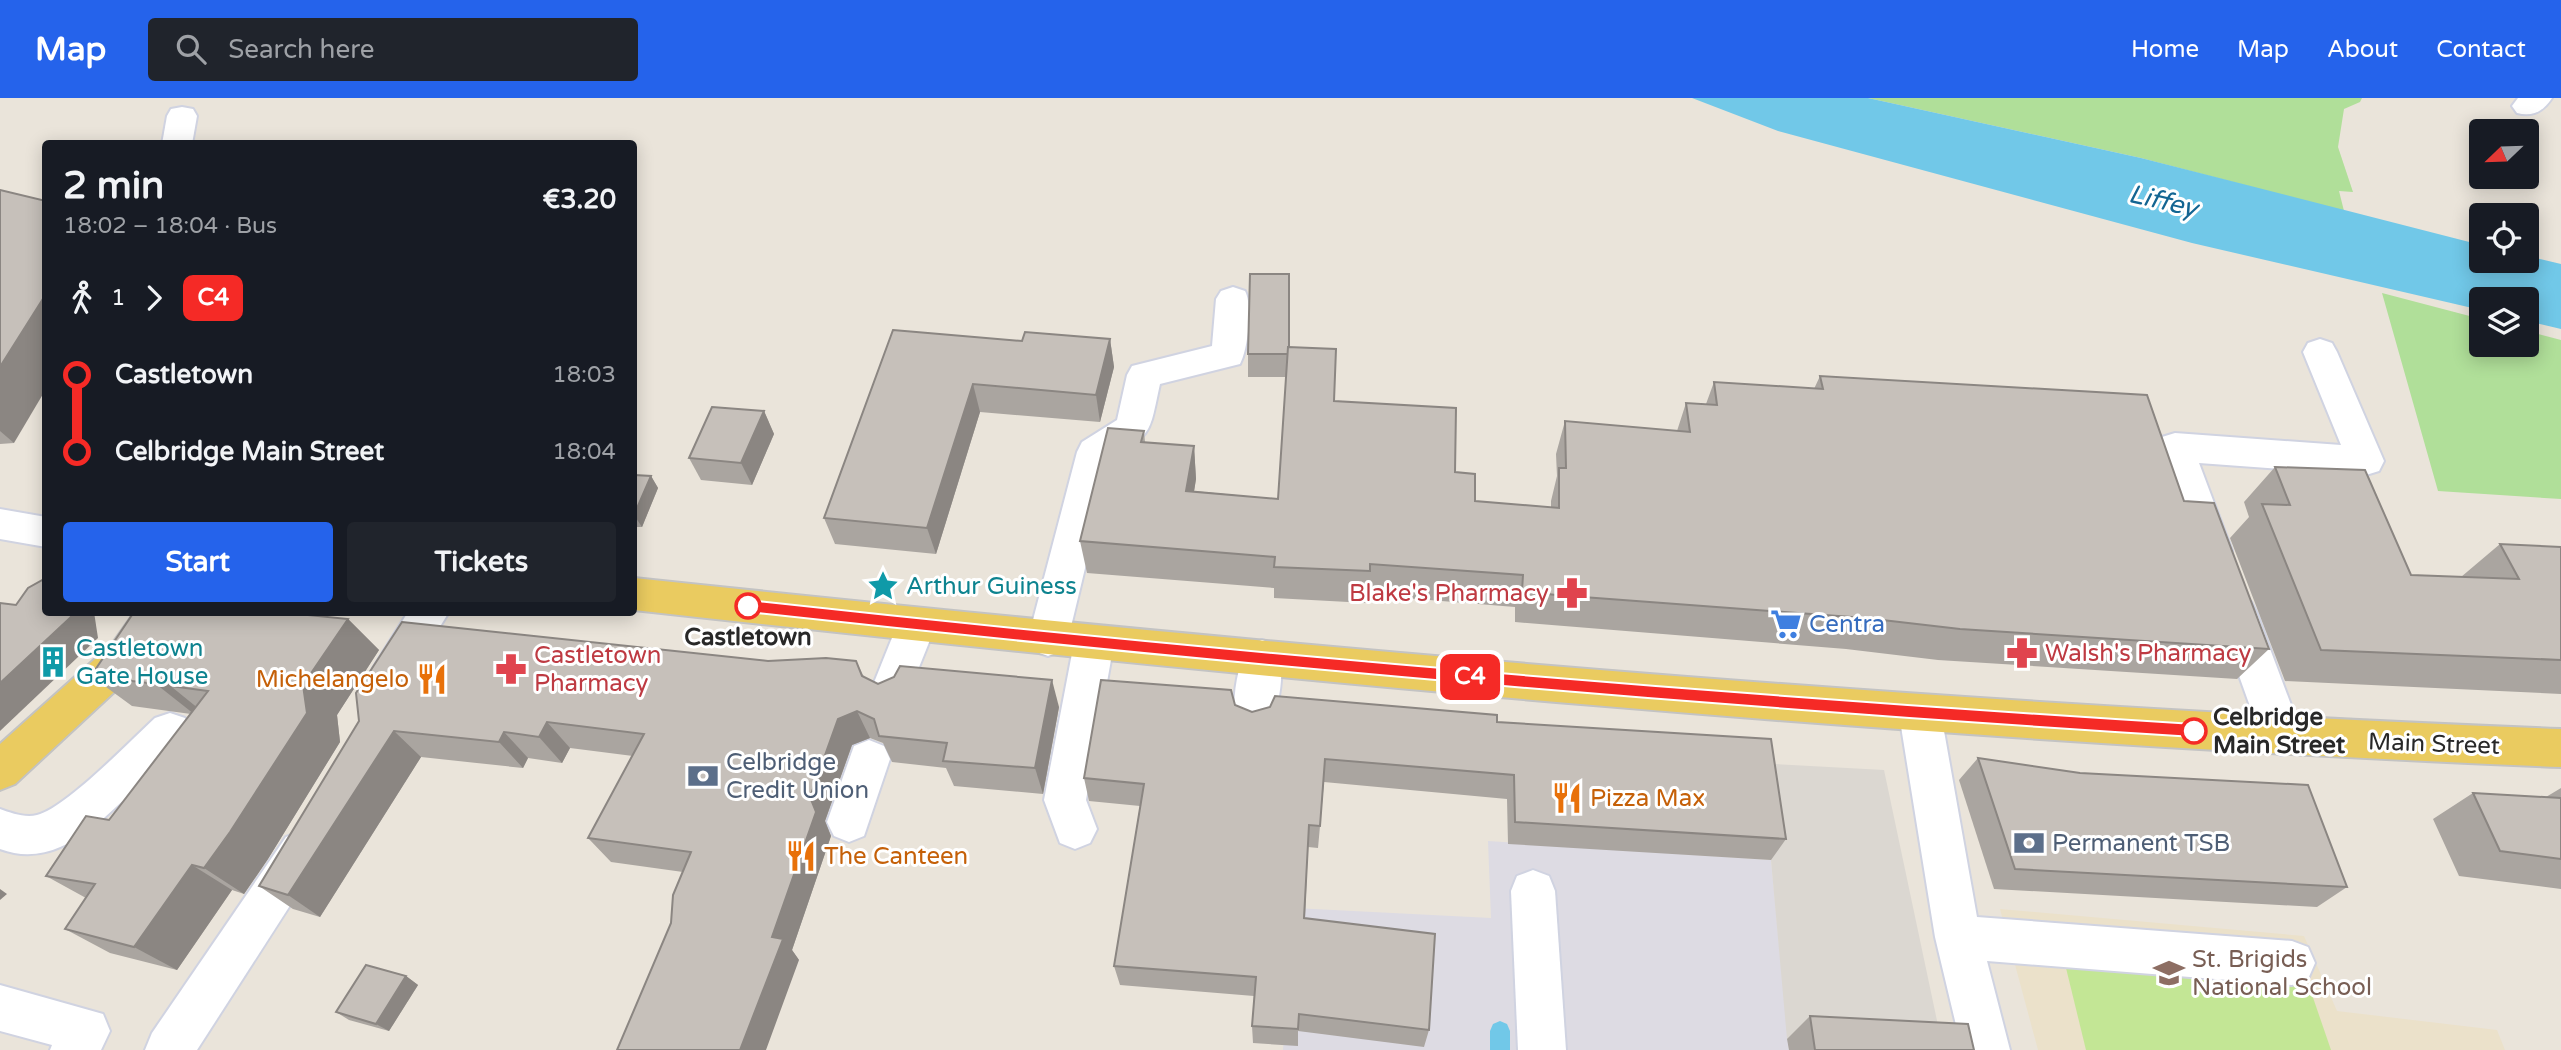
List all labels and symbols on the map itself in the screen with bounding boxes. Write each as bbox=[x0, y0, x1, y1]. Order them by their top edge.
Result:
north arrow bbox=[2469, 119, 2539, 189]
water label: Liffey bbox=[2126, 178, 2203, 225]
place icon: Arthur Guiness bbox=[866, 569, 900, 603]
place label: Arthur Guiness bbox=[906, 572, 1077, 601]
pharmacy icon: Blake's Pharmacy bbox=[1555, 576, 1589, 610]
place label: Blake's Pharmacy bbox=[1349, 579, 1549, 608]
marker: Castletown bbox=[735, 593, 761, 619]
supermarket icon: Centra bbox=[1769, 607, 1803, 641]
place label: Centra bbox=[1809, 610, 1885, 639]
place label: Castletown bbox=[684, 623, 812, 652]
place label: Castletown Gate House bbox=[76, 634, 208, 691]
pharmacy icon: Walsh's Pharmacy bbox=[2005, 636, 2039, 670]
place label: Walsh's Pharmacy bbox=[2045, 639, 2252, 668]
place label: Castletown Pharmacy bbox=[534, 641, 661, 698]
building icon: Castletown Gate House bbox=[36, 645, 70, 679]
pharmacy icon: Castletown Pharmacy bbox=[494, 652, 528, 686]
line badge: C4 bbox=[1438, 654, 1502, 700]
restaurant icon: Michelangelo bbox=[415, 662, 449, 696]
place label: Michelangelo bbox=[256, 665, 409, 694]
place label: Celbridge Main Street bbox=[2213, 703, 2346, 760]
marker: Celbridge Main Street bbox=[2181, 718, 2207, 744]
street label: Main Street bbox=[2367, 727, 2501, 761]
place label: Celbridge Credit Union bbox=[726, 748, 869, 805]
bank icon: Celbridge Credit Union bbox=[686, 759, 720, 793]
restaurant icon: Pizza Max bbox=[1550, 781, 1584, 815]
place label: Pizza Max bbox=[1590, 784, 1705, 813]
bank icon: Permanent TSB bbox=[2012, 826, 2046, 860]
place label: Permanent TSB bbox=[2052, 829, 2230, 858]
restaurant icon: The Canteen bbox=[784, 839, 818, 873]
place label: The Canteen bbox=[824, 842, 968, 871]
place label: St. Brigids National School bbox=[2192, 945, 2372, 1002]
school or university icon: St. Brigids National School bbox=[2152, 956, 2186, 990]

